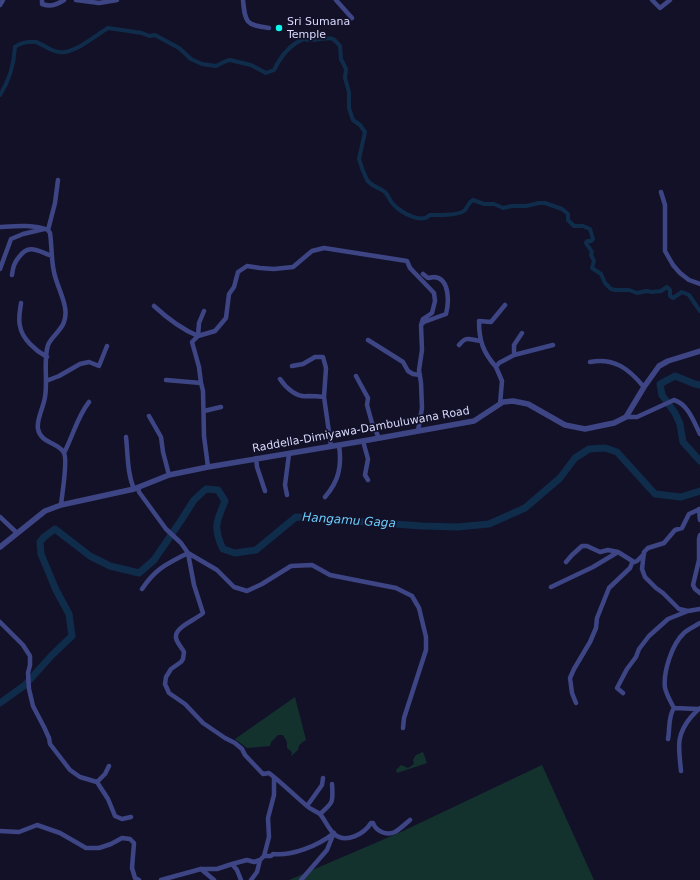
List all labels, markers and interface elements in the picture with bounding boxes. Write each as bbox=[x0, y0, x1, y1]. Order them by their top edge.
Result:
place label: Sri Sumana Temple bbox=[287, 15, 350, 41]
marker: Sri Sumana Temple bbox=[274, 23, 284, 33]
street label: Raddella-Dimiyawa-Dambuluwana Road bbox=[251, 404, 471, 456]
water label: Hangamu Gaga bbox=[302, 511, 396, 531]

